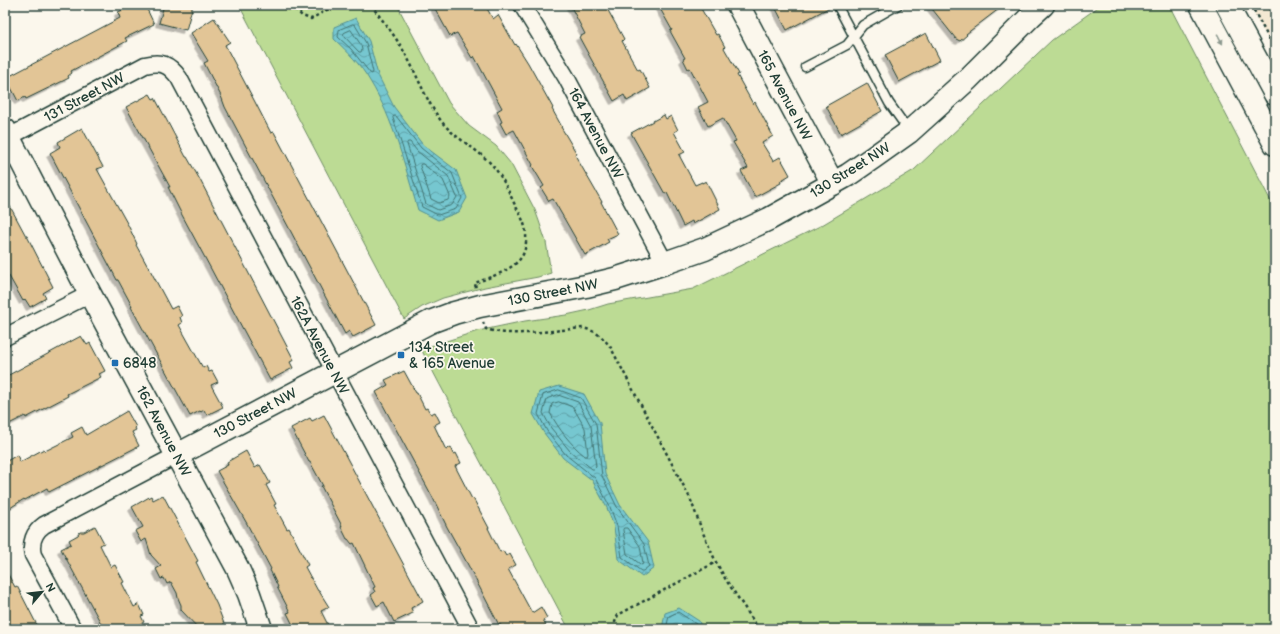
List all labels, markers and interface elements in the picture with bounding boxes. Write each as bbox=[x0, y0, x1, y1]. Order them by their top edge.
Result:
one-way arrow bbox=[1216, 34, 1223, 45]
street label: 165 Avenue NW bbox=[754, 47, 816, 144]
street label: 131 Street NW bbox=[41, 69, 128, 126]
street label: 164 Avenue NW bbox=[564, 85, 627, 182]
street label: 130 Street NW bbox=[807, 139, 894, 202]
street label: 130 Street NW bbox=[507, 275, 600, 310]
street label: 162A Avenue NW bbox=[287, 293, 353, 397]
place label: 134 Street & 165 Avenue bbox=[409, 339, 495, 372]
marker: 134 Street & 165 Avenue bbox=[396, 350, 406, 360]
place label: 6848 bbox=[123, 355, 156, 372]
marker: 6848 bbox=[110, 358, 120, 368]
street label: 162 Avenue NW bbox=[133, 383, 195, 480]
street label: 130 Street NW bbox=[211, 384, 300, 442]
north arrow bbox=[22, 572, 62, 612]
text: N bbox=[43, 581, 58, 594]

